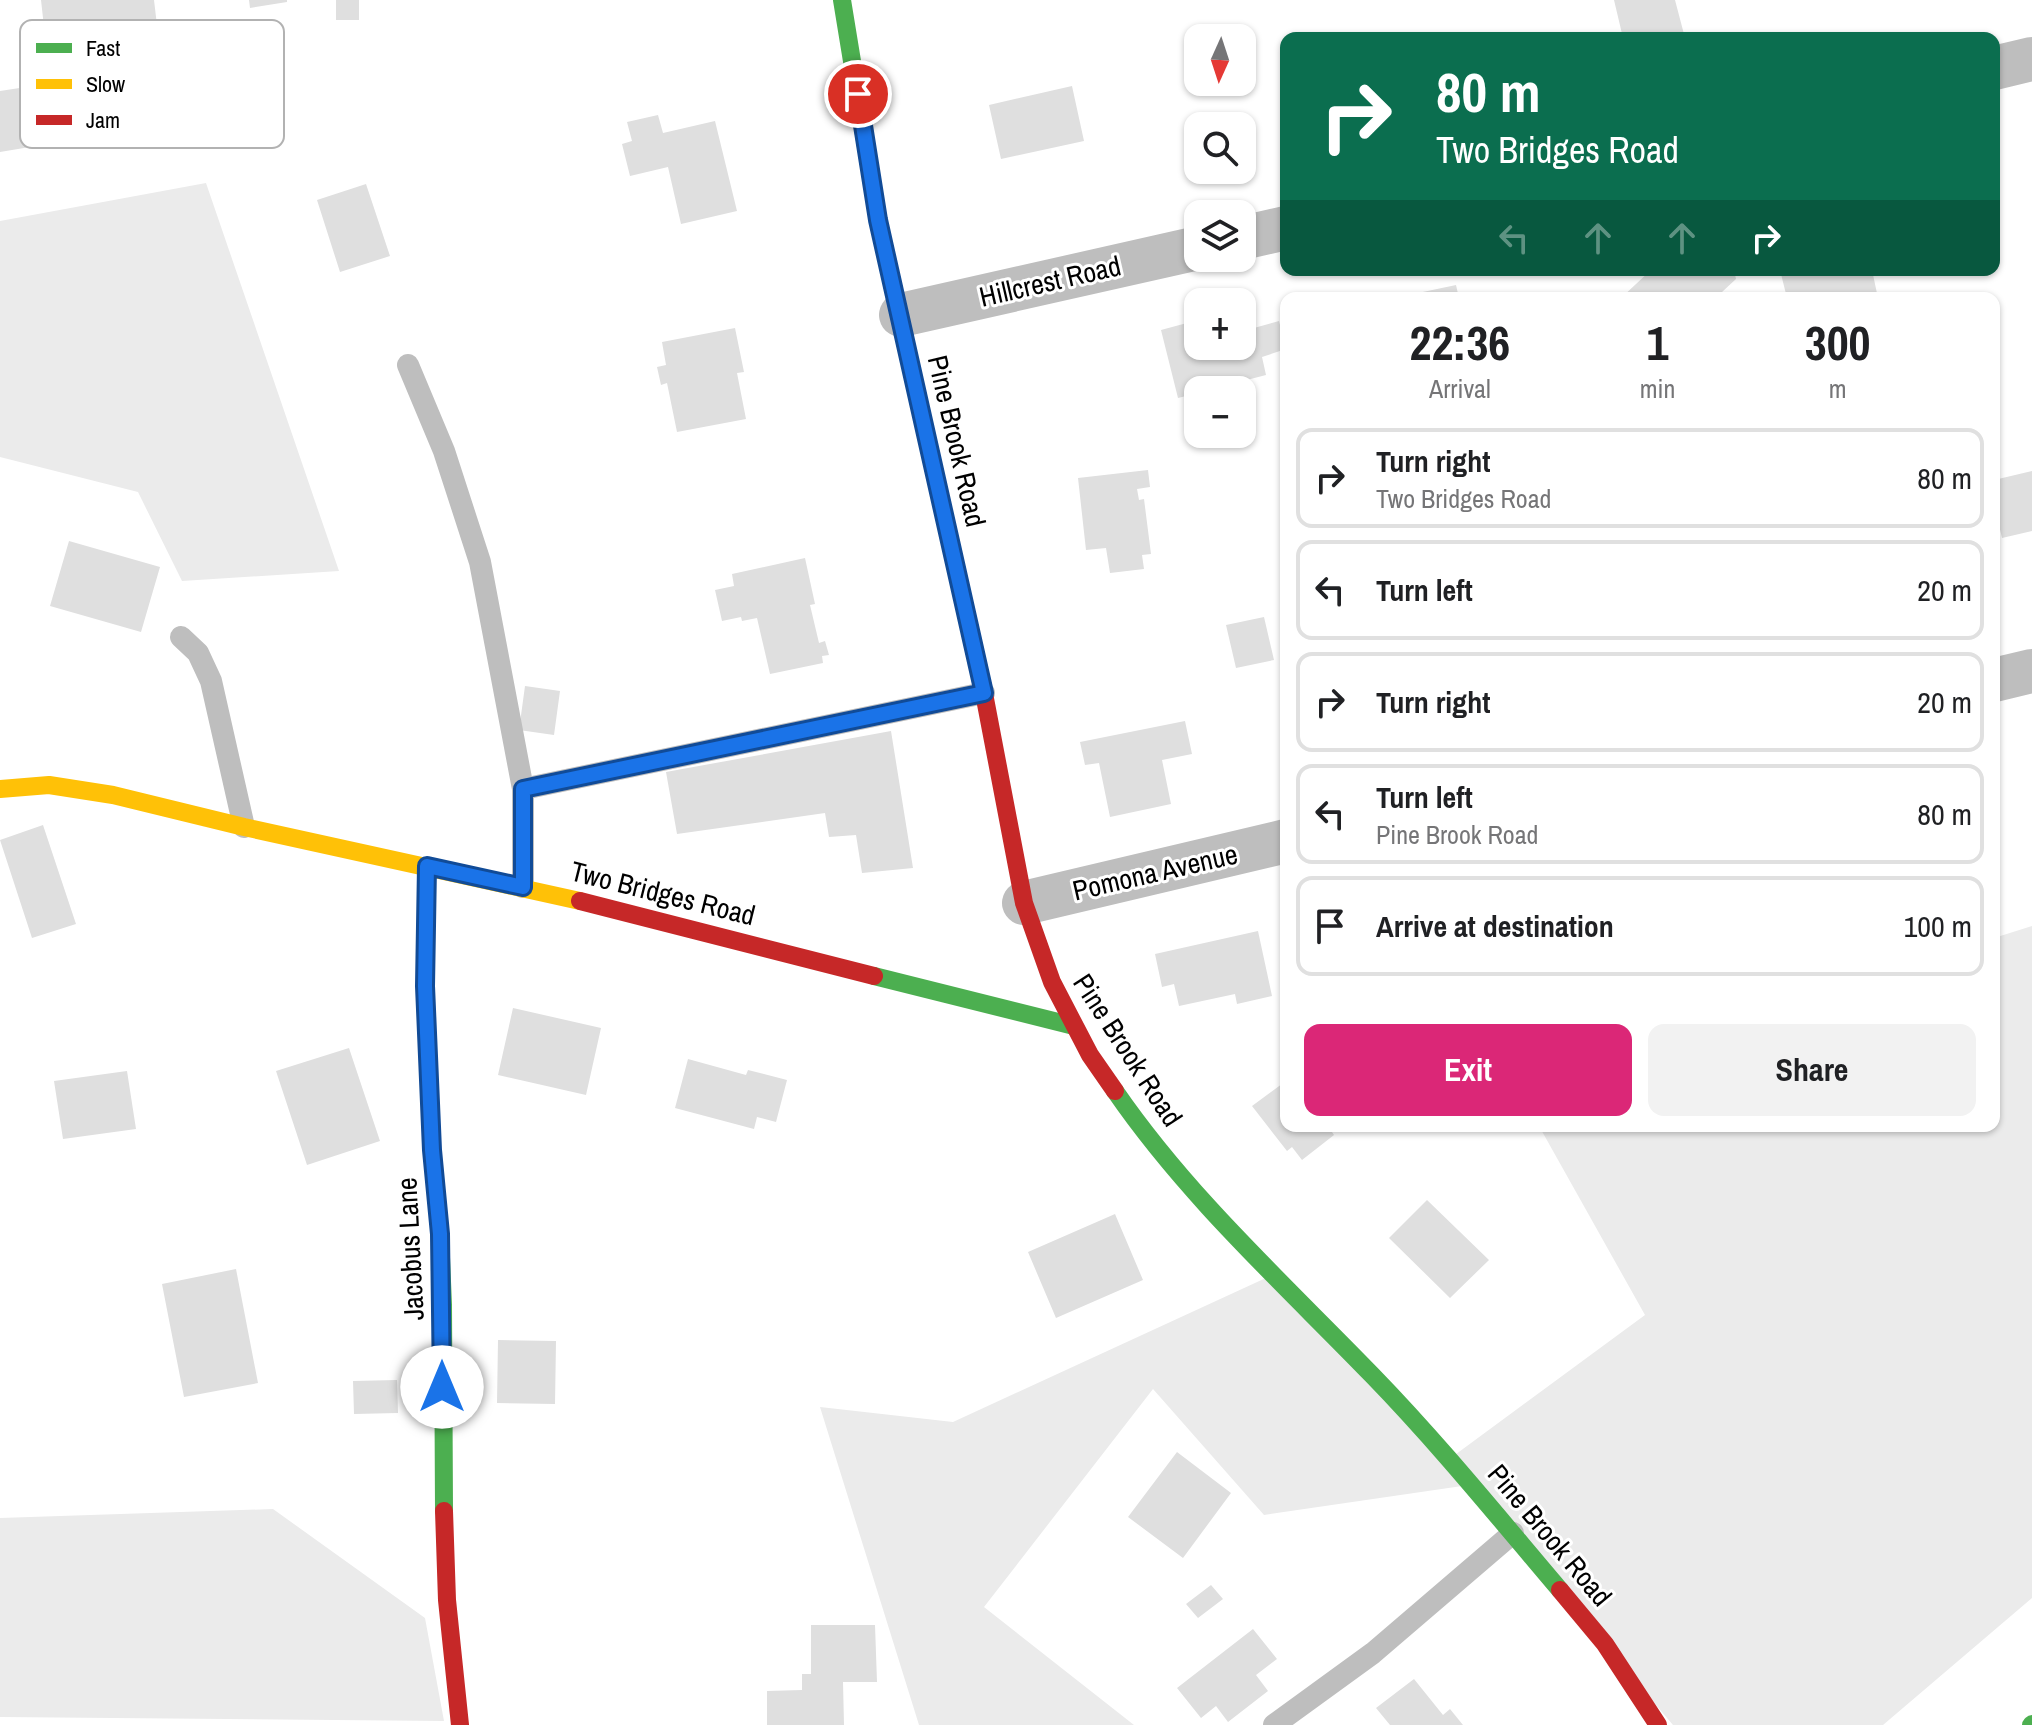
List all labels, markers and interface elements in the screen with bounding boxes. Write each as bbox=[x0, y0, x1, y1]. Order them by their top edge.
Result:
legend bbox=[20, 20, 284, 148]
north arrow bbox=[1184, 24, 1256, 96]
map controls bbox=[1184, 24, 1256, 448]
text: Fast bbox=[86, 33, 120, 63]
text: 80 m bbox=[1436, 54, 1541, 129]
pin bbox=[824, 60, 892, 128]
icon: right bbox=[1304, 64, 1408, 168]
text: Slow bbox=[86, 69, 125, 99]
icon: arrive bbox=[836, 72, 880, 116]
text: Jam bbox=[86, 105, 120, 135]
button: search bbox=[1184, 112, 1256, 184]
text: Two Bridges Road bbox=[1436, 126, 1679, 174]
button: layers bbox=[1184, 200, 1256, 272]
icon: left bbox=[1492, 216, 1536, 260]
icon: ahead bbox=[1576, 216, 1620, 260]
icon: ahead bbox=[1660, 216, 1704, 260]
icon: right bbox=[1744, 216, 1788, 260]
street label: Hillcrest Road bbox=[975, 246, 1125, 316]
button: + bbox=[1184, 288, 1256, 360]
text: 22:36 bbox=[1410, 310, 1510, 375]
text: 1 bbox=[1647, 310, 1668, 375]
text: 300 bbox=[1805, 310, 1870, 375]
street label: Pine Brook Road bbox=[919, 352, 995, 530]
text: Arrival bbox=[1429, 371, 1491, 406]
text: min bbox=[1640, 371, 1675, 406]
text: m bbox=[1829, 371, 1847, 406]
button: − bbox=[1184, 376, 1256, 448]
text: Turn right bbox=[1376, 441, 1490, 481]
icon: right bbox=[1308, 456, 1352, 500]
text: 80 m bbox=[1917, 458, 1972, 498]
text: Two Bridges Road bbox=[1376, 481, 1551, 516]
icon: left bbox=[1308, 568, 1352, 612]
text: Turn left bbox=[1376, 570, 1473, 610]
text: 20 m bbox=[1917, 570, 1972, 610]
icon: right bbox=[1308, 680, 1352, 724]
text: Turn right bbox=[1376, 682, 1490, 722]
text: 20 m bbox=[1917, 682, 1972, 722]
text: Turn left bbox=[1376, 777, 1473, 817]
icon: left bbox=[1308, 792, 1352, 836]
text: 80 m bbox=[1917, 794, 1972, 834]
text: Pine Brook Road bbox=[1376, 817, 1538, 852]
street label: Pomona Avenue bbox=[1069, 835, 1241, 909]
street label: Two Bridges Road bbox=[567, 852, 759, 934]
icon: arrive bbox=[1308, 904, 1352, 948]
text: Arrive at destination bbox=[1376, 906, 1614, 946]
text: 100 m bbox=[1904, 906, 1972, 946]
street label: Pine Brook Road bbox=[1064, 966, 1192, 1134]
button: Exit bbox=[1304, 1024, 1632, 1116]
button: Share bbox=[1648, 1024, 1976, 1116]
street label: Jacobus Lane bbox=[387, 1177, 433, 1321]
position arrow bbox=[400, 1345, 484, 1429]
street label: Pine Brook Road bbox=[1479, 1456, 1621, 1614]

